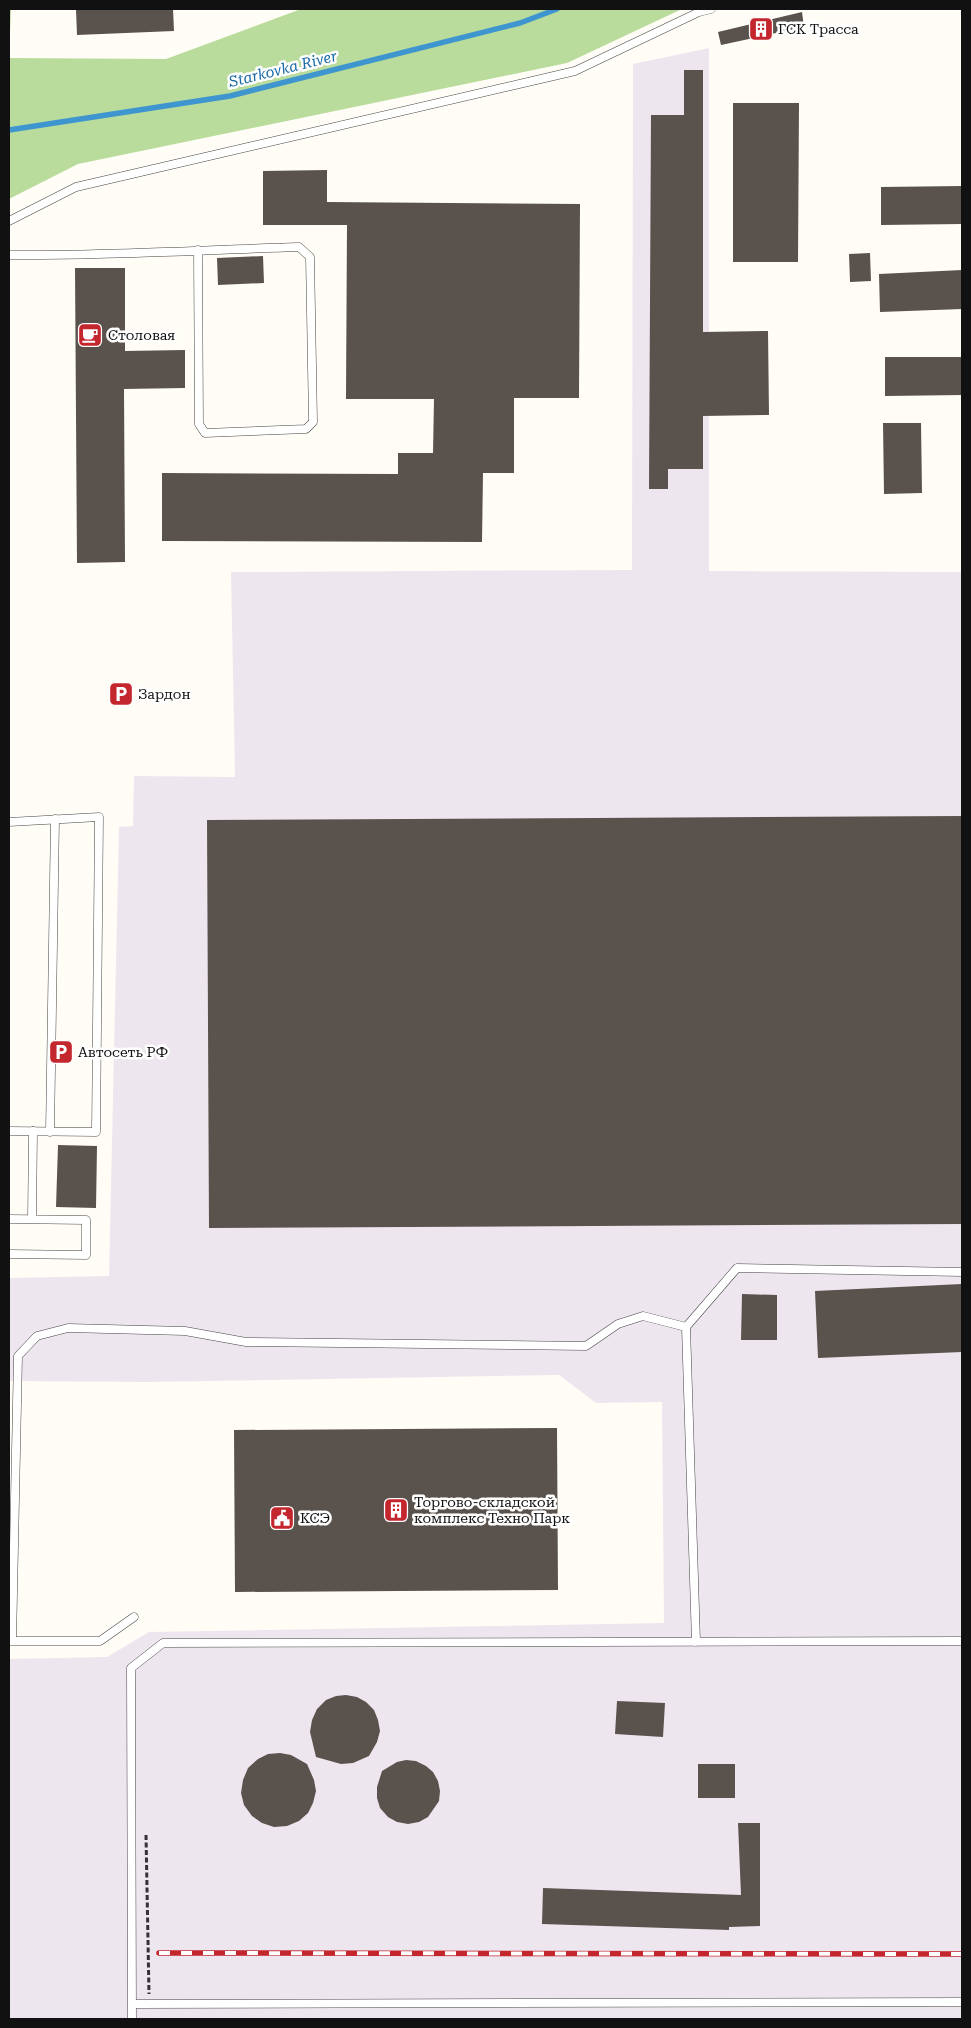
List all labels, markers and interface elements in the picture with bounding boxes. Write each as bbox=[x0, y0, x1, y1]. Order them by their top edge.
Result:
building icon: ГСК Трасса bbox=[748, 16, 774, 42]
place label: ГСК Трасса bbox=[778, 21, 859, 37]
water label: Starkovka River bbox=[226, 47, 340, 91]
cafe icon: Столовая bbox=[77, 322, 103, 348]
place label: Столовая bbox=[108, 327, 175, 343]
parking icon: Зардон bbox=[108, 681, 134, 707]
place label: Зардон bbox=[138, 686, 191, 702]
parking icon: Автосеть РФ bbox=[48, 1039, 74, 1065]
place label: Автосеть РФ bbox=[78, 1044, 168, 1060]
place label: Торгово-складской комплекс Техно Парк bbox=[414, 1494, 570, 1526]
building icon: Торгово-складской комплекс Техно Парк bbox=[383, 1497, 409, 1523]
public building icon: КСЭ bbox=[269, 1505, 295, 1531]
place label: КСЭ bbox=[300, 1510, 330, 1526]

